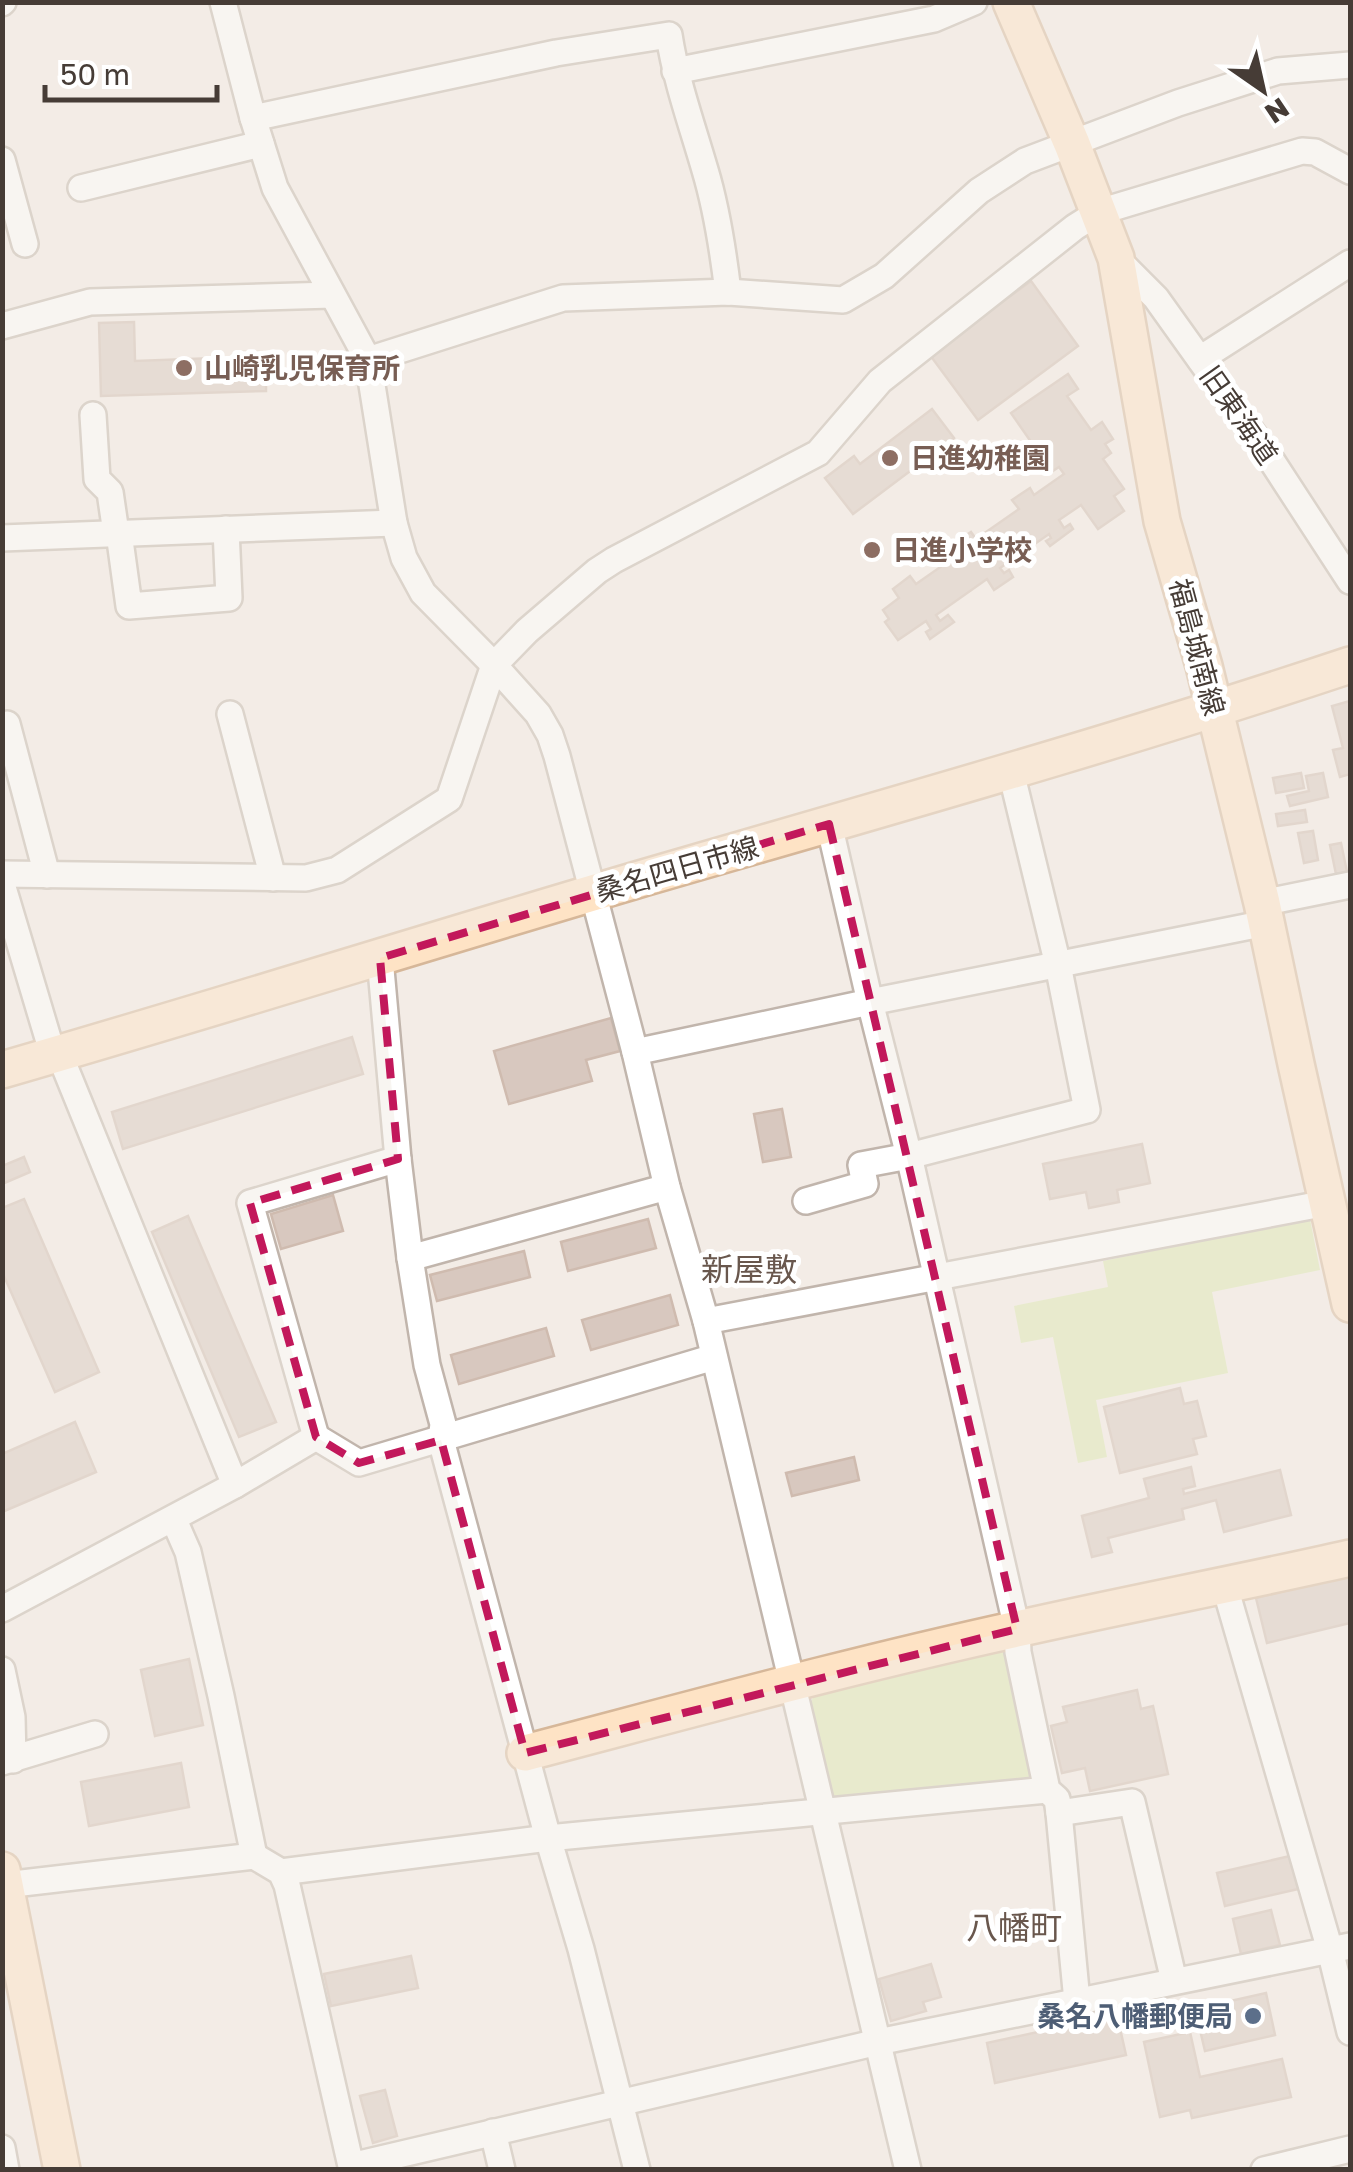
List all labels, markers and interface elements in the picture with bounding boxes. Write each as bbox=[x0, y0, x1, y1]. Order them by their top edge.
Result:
scale bar bbox=[45, 40, 218, 102]
north arrow bbox=[1213, 40, 1313, 140]
text: 50 m bbox=[60, 56, 130, 92]
text: N bbox=[1259, 92, 1295, 131]
place label: 山崎乳児保育所 bbox=[204, 351, 400, 384]
marker: 山崎乳児保育所 bbox=[173, 357, 195, 379]
street label: 旧東海道 bbox=[1194, 359, 1285, 470]
place label: 日進幼稚園 bbox=[910, 441, 1050, 474]
marker: 日進幼稚園 bbox=[879, 447, 901, 469]
place label: 日進小学校 bbox=[892, 533, 1032, 566]
marker: 日進小学校 bbox=[861, 539, 883, 561]
street label: 福島城南線 bbox=[1163, 575, 1232, 719]
street label: 桑名四日市線 bbox=[592, 830, 762, 908]
district label: 新屋敷 bbox=[701, 1250, 797, 1288]
district label: 八幡町 bbox=[966, 1908, 1062, 1946]
place label: 桑名八幡郵便局 bbox=[1037, 1999, 1233, 2032]
marker: 桑名八幡郵便局 bbox=[1242, 2005, 1264, 2027]

